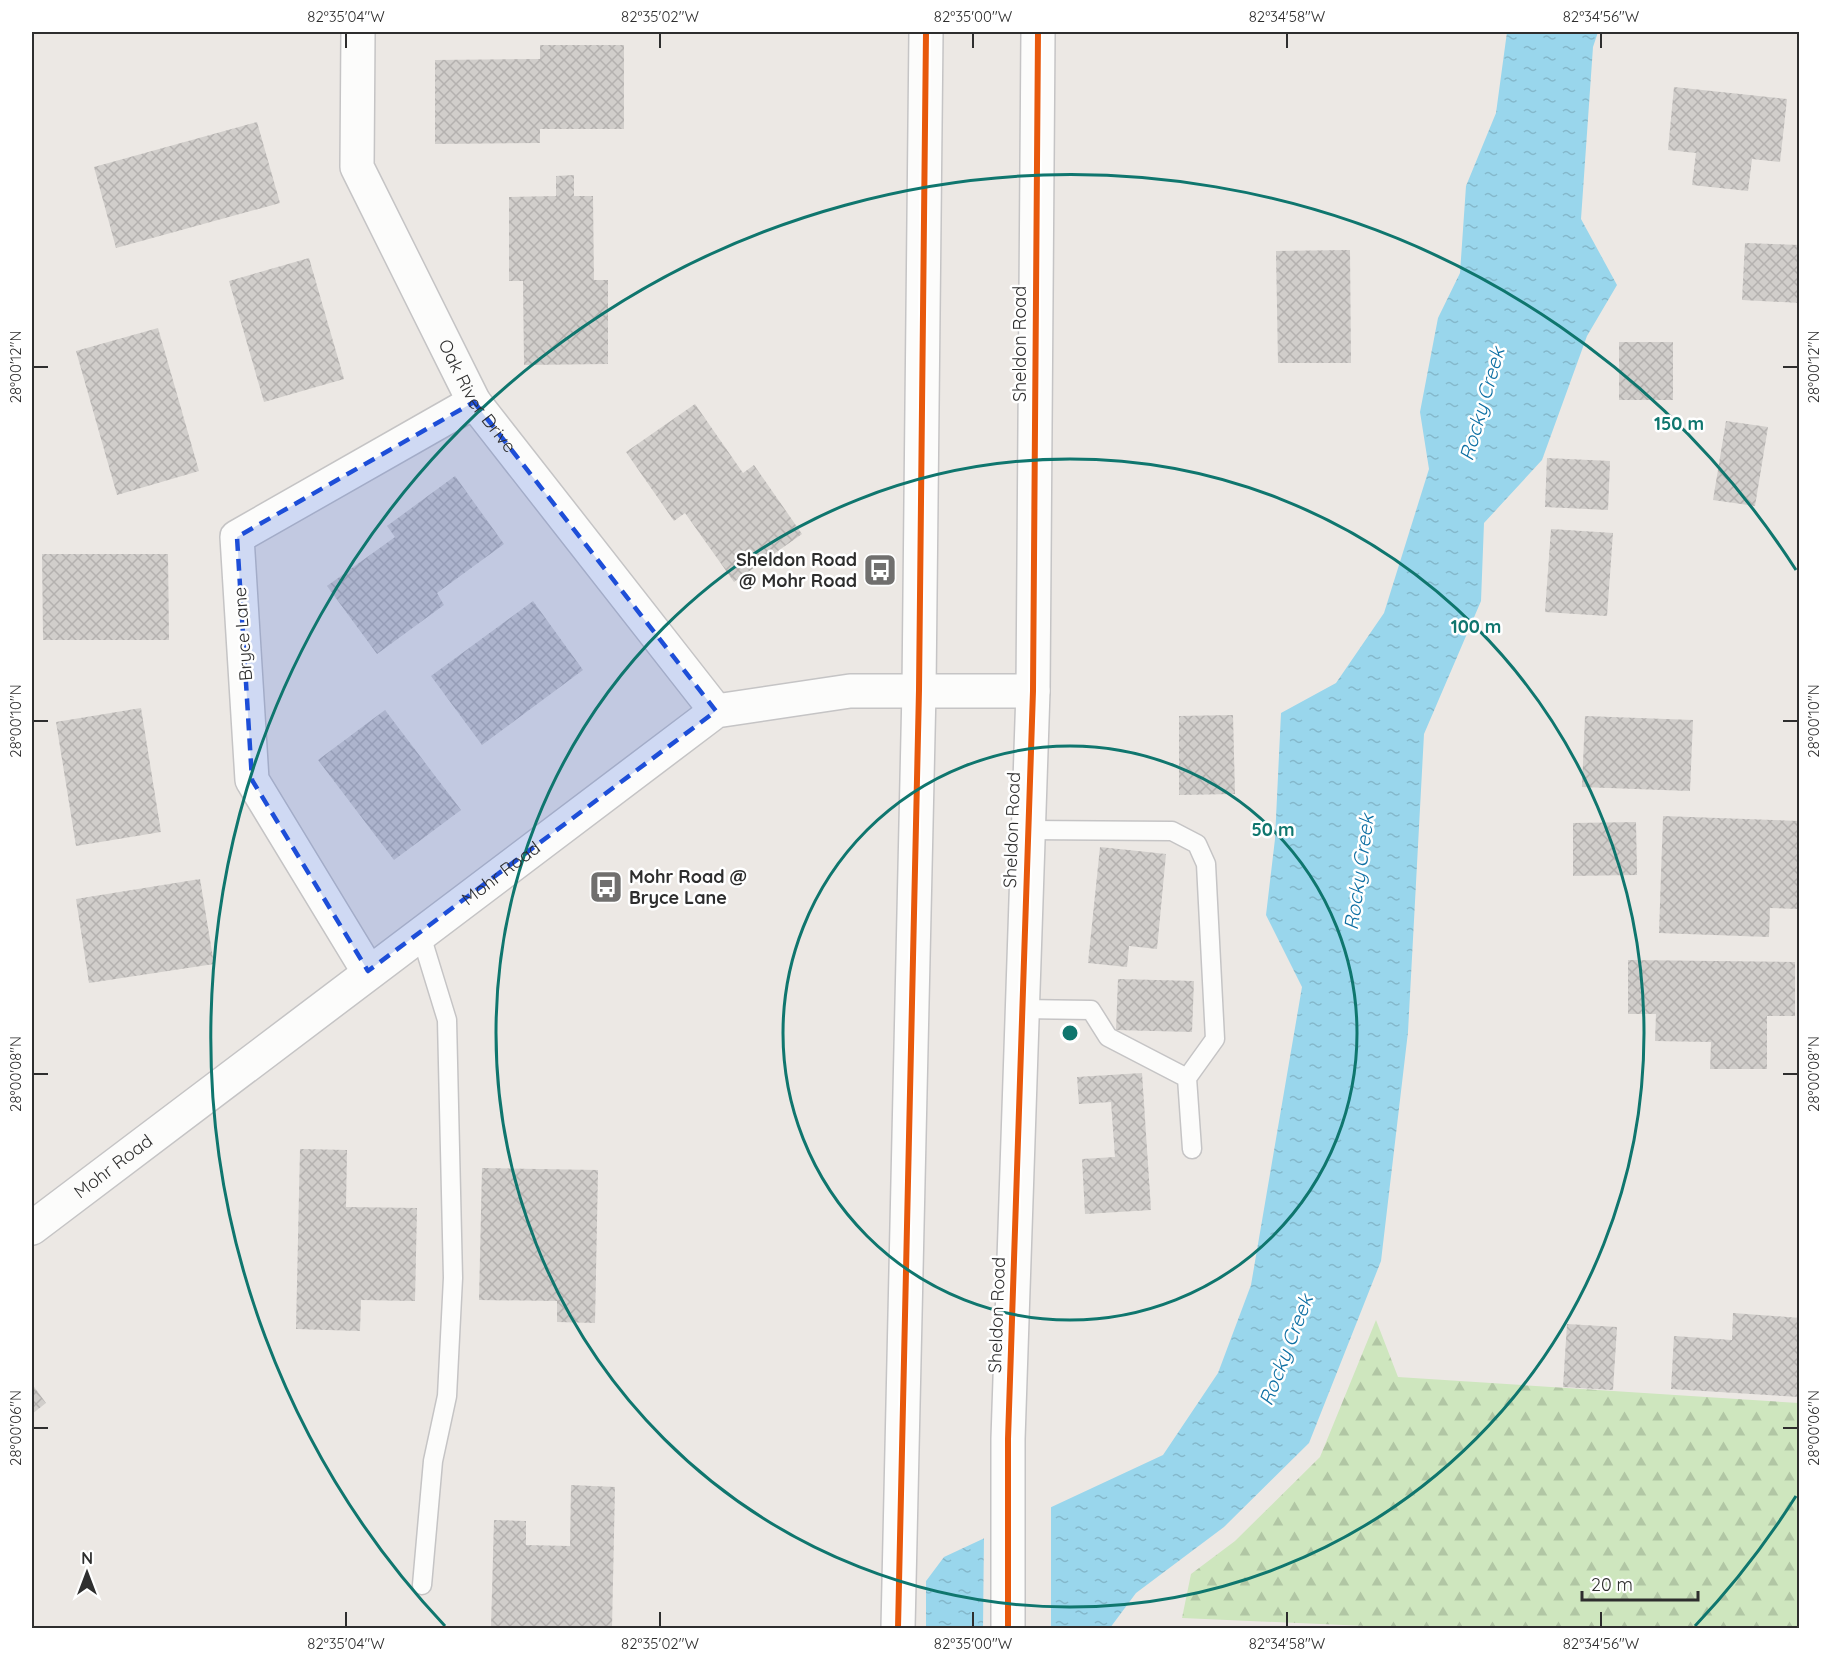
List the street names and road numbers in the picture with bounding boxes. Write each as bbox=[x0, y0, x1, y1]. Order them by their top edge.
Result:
street label: Sheldon Road bbox=[1008, 286, 1031, 402]
street label: Oak River Drive bbox=[434, 335, 521, 457]
street label: Bryce Lane bbox=[228, 586, 257, 682]
street label: Sheldon Road bbox=[998, 771, 1025, 888]
street label: Mohr Road bbox=[457, 836, 545, 910]
street label: Mohr Road bbox=[69, 1129, 157, 1203]
street label: Sheldon Road bbox=[983, 1256, 1010, 1373]

